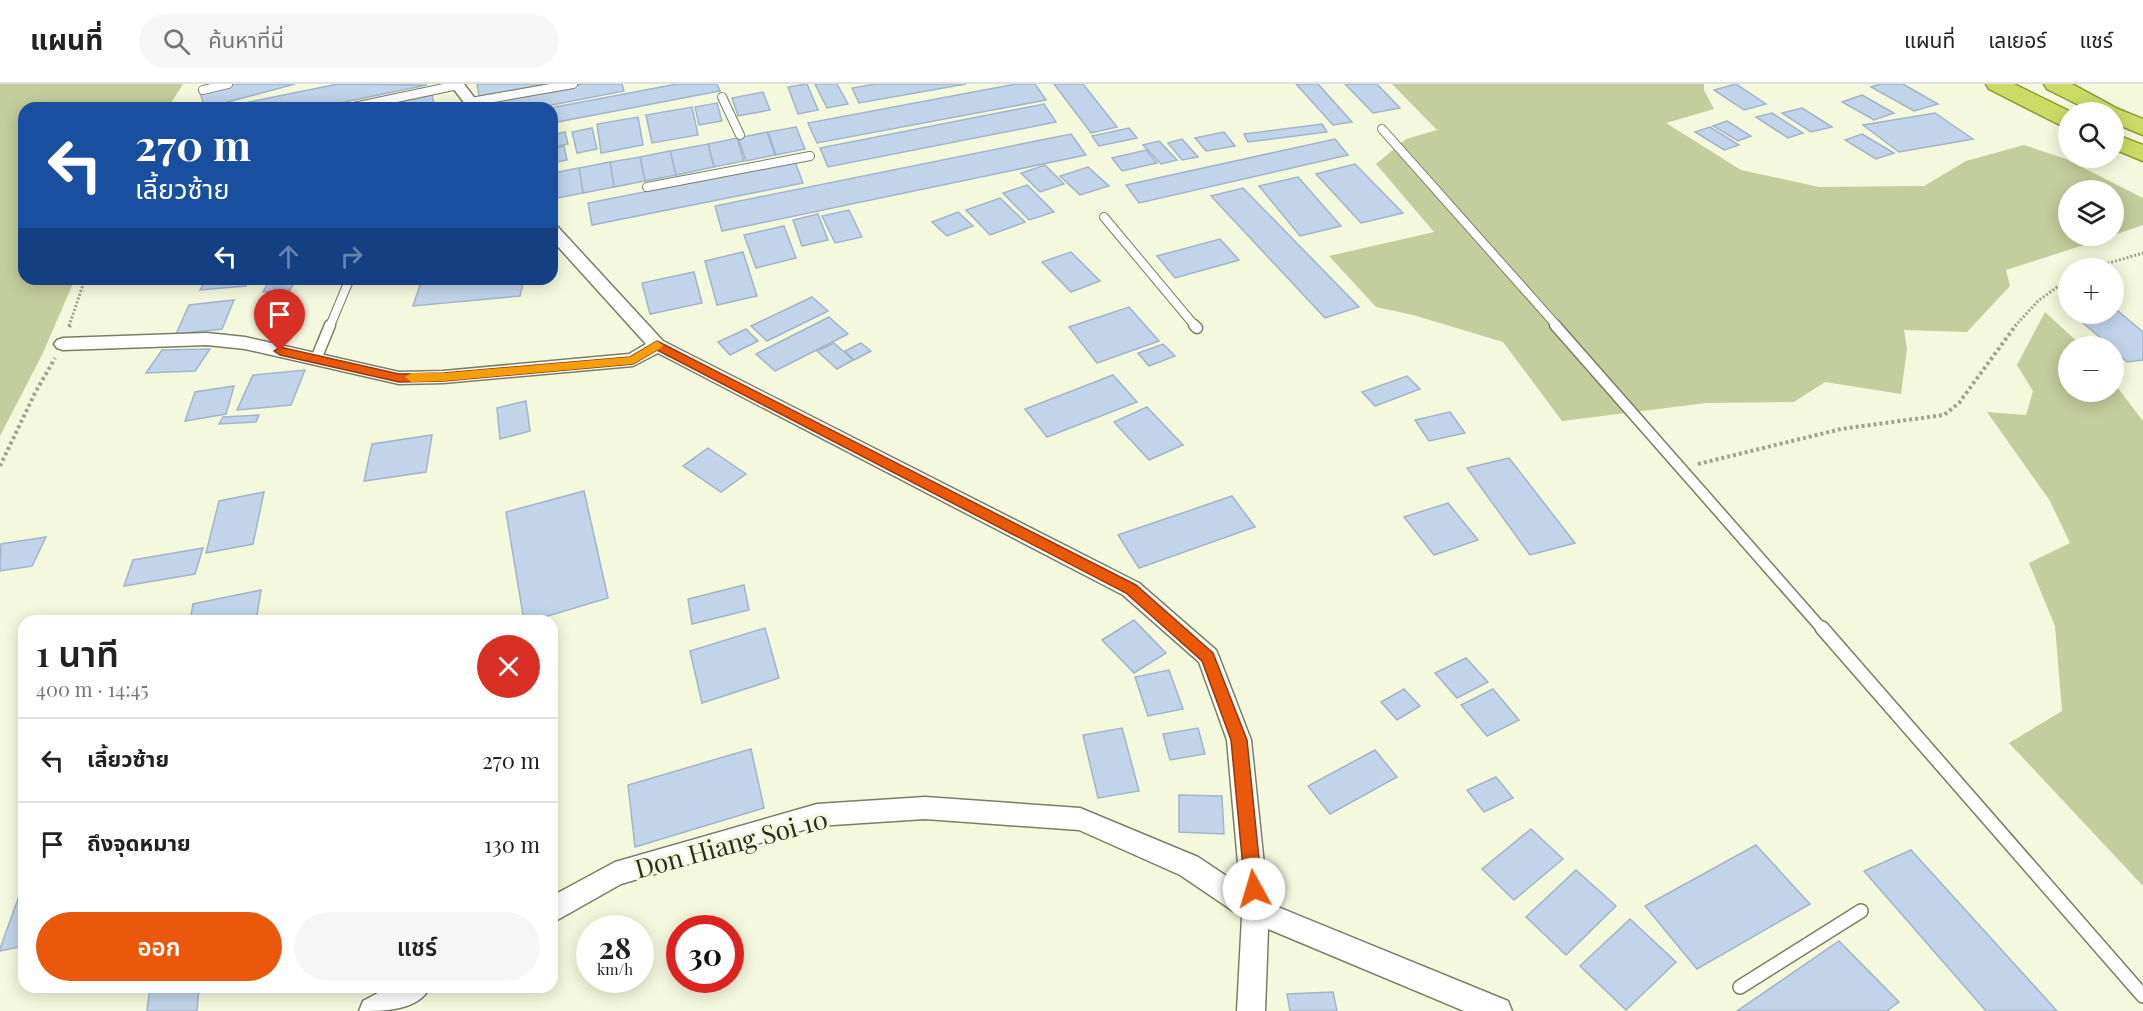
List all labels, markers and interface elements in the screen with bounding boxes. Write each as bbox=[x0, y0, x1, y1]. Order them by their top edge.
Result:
search box bbox=[139, 14, 559, 68]
text: แผนที่ bbox=[30, 20, 103, 57]
text: ค้นหาที่นี่ bbox=[208, 24, 284, 54]
icon: search bbox=[160, 25, 193, 58]
text: แผนที่ bbox=[1904, 25, 1955, 53]
text: เลเยอร์ bbox=[1988, 25, 2047, 53]
text: แชร์ bbox=[2080, 25, 2113, 53]
map controls bbox=[2058, 102, 2124, 402]
button: search bbox=[2058, 102, 2124, 168]
text: 270 m bbox=[135, 116, 251, 172]
icon: left bbox=[36, 126, 114, 204]
text: เลี้ยวซ้าย bbox=[135, 170, 229, 206]
button: layers bbox=[2058, 180, 2124, 246]
icon: left bbox=[209, 240, 242, 273]
icon: ahead bbox=[272, 240, 305, 273]
icon: right bbox=[335, 240, 368, 273]
button: + bbox=[2058, 258, 2124, 324]
pin bbox=[254, 289, 305, 351]
icon: arrive bbox=[263, 298, 296, 331]
button: − bbox=[2058, 336, 2124, 402]
text: 1 นาที bbox=[36, 628, 119, 676]
button: close bbox=[477, 635, 540, 698]
text: 400 m · 14:45 bbox=[36, 675, 149, 702]
text: เลี้ยวซ้าย bbox=[87, 743, 169, 773]
icon: left bbox=[36, 744, 69, 777]
text: 270 m bbox=[482, 745, 540, 775]
street label: Don Hiang Soi 10 bbox=[631, 800, 831, 886]
text: ถึงจุดหมาย bbox=[87, 827, 191, 857]
icon: arrive bbox=[36, 828, 69, 861]
text: 130 m bbox=[484, 829, 540, 859]
position arrow bbox=[1222, 857, 1286, 921]
button: ออก bbox=[36, 912, 282, 981]
button: แชร์ bbox=[294, 912, 540, 981]
speed limit sign: 30 bbox=[666, 915, 744, 993]
text: 28 bbox=[599, 927, 631, 967]
text: km/h bbox=[597, 959, 633, 979]

